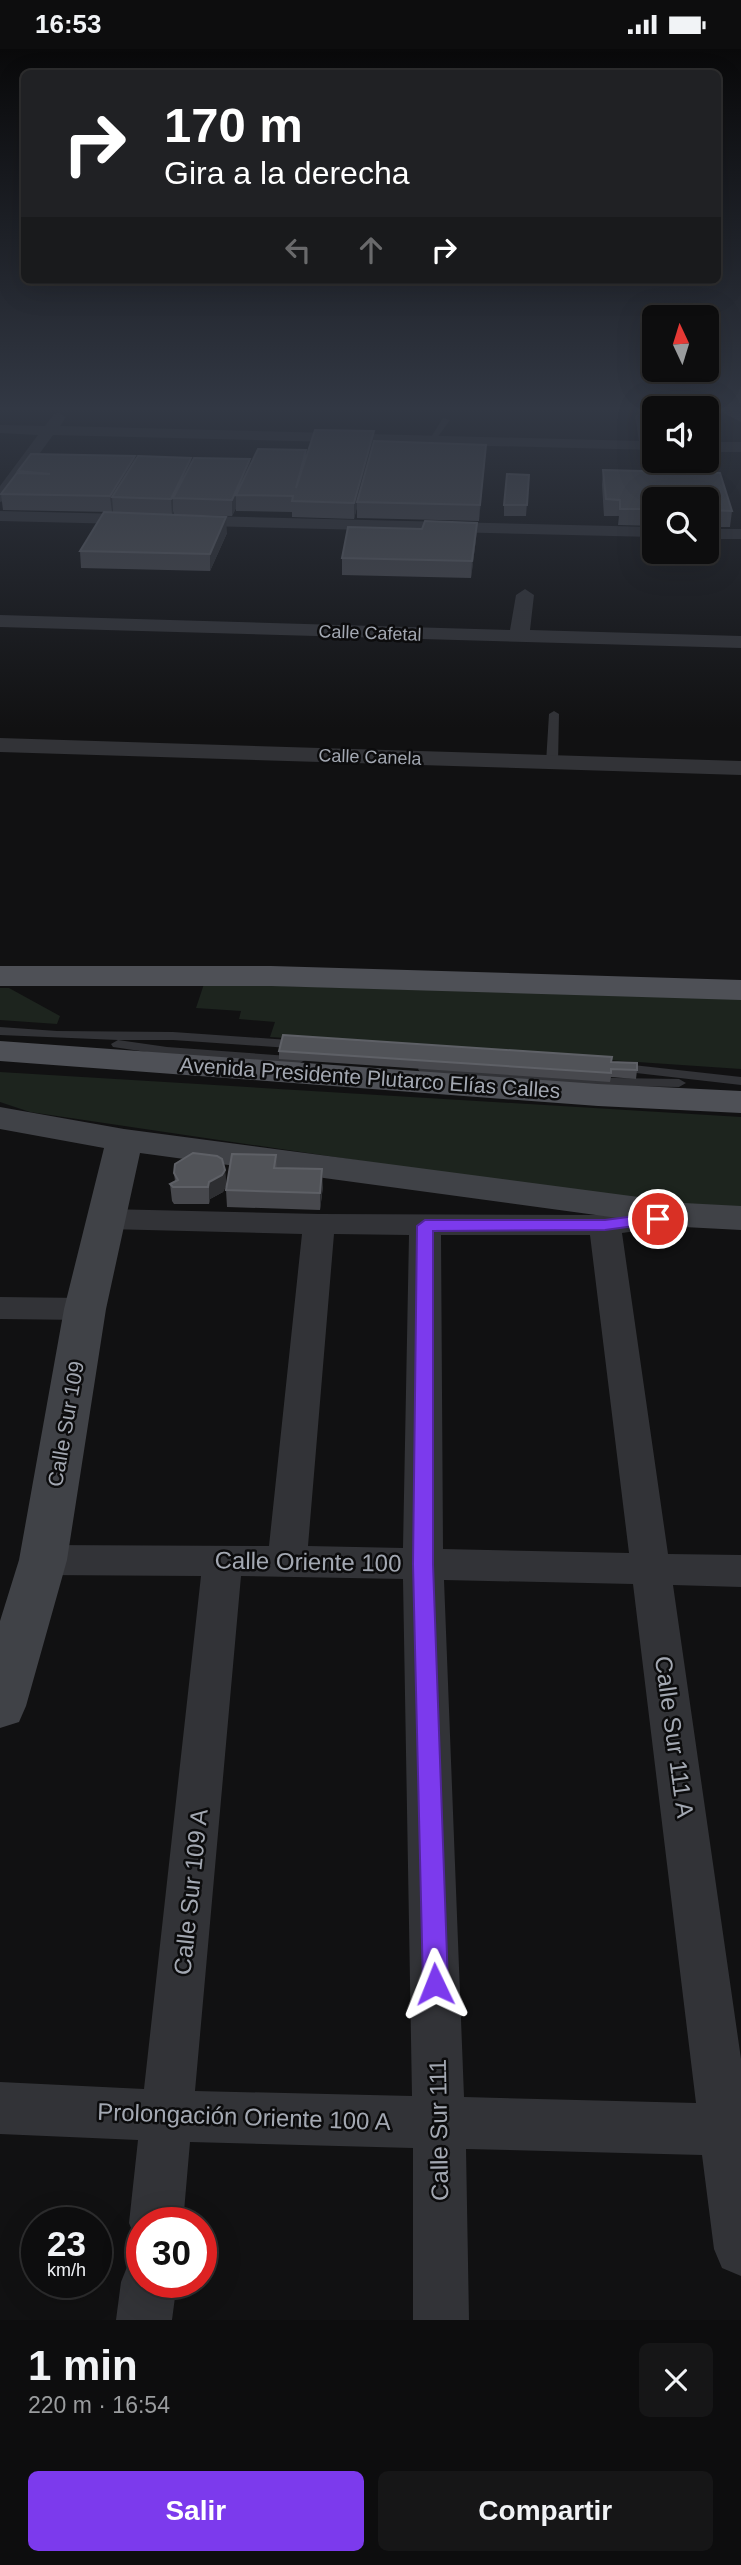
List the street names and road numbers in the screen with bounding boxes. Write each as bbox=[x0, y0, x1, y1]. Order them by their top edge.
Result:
street label: Calle Cafetal bbox=[318, 621, 422, 645]
street label: Calle Canela bbox=[318, 745, 423, 769]
street label: Avenida Presidente Plutarco Elías Calles bbox=[179, 1053, 561, 1102]
street label: Calle Sur 109 bbox=[43, 1359, 88, 1489]
street label: Calle Oriente 100 bbox=[214, 1546, 402, 1577]
street label: Calle Sur 111 A bbox=[650, 1654, 699, 1820]
street label: Calle Sur 109 A bbox=[168, 1808, 213, 1976]
street label: Calle Sur 111 bbox=[424, 2059, 453, 2201]
street label: Prolongación Oriente 100 A bbox=[97, 2098, 391, 2135]

